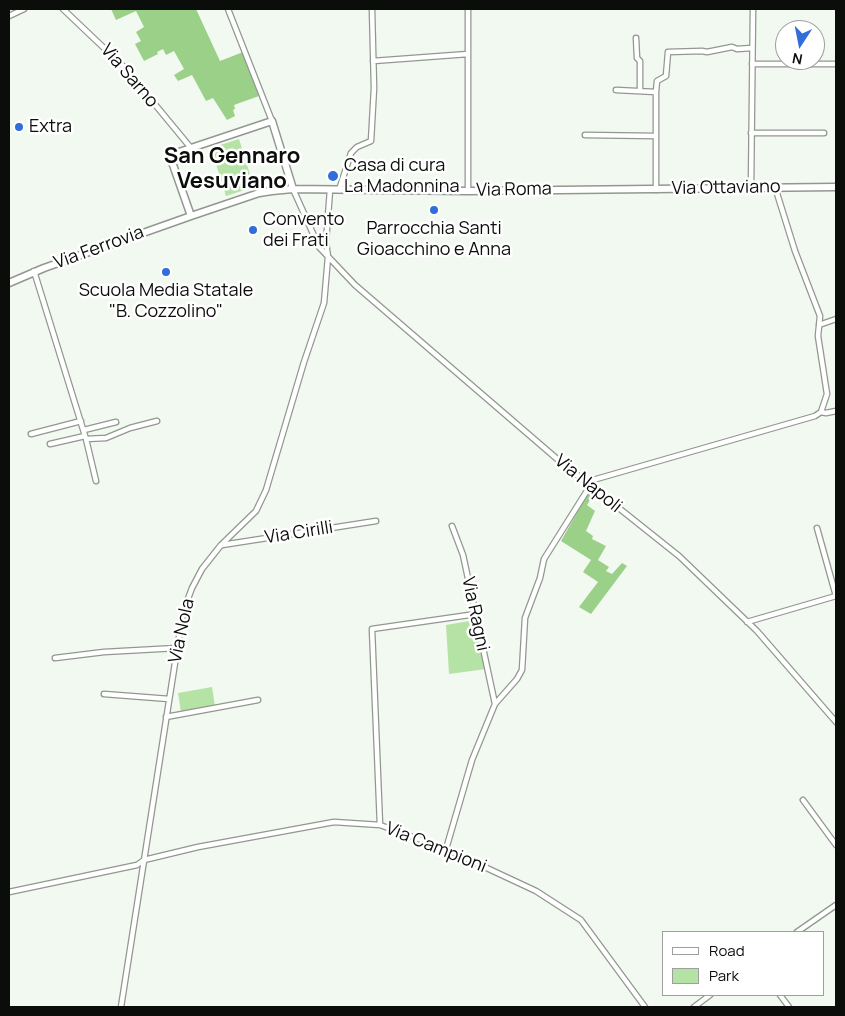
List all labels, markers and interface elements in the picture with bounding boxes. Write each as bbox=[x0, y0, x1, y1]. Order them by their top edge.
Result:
north arrow bbox=[775, 20, 825, 70]
street label: Via Sarno bbox=[96, 40, 162, 112]
text: N bbox=[790, 49, 804, 70]
place label: Extra bbox=[29, 116, 72, 138]
marker: Extra bbox=[13, 121, 25, 133]
district label: San Gennaro Vesuviano bbox=[164, 144, 300, 195]
place label: Casa di cura La Madonnina bbox=[344, 155, 460, 198]
marker: Casa di cura La Madonnina bbox=[326, 169, 340, 183]
street label: Via Ottaviano bbox=[671, 176, 781, 200]
street label: Via Roma bbox=[476, 179, 552, 201]
marker: Parrocchia Santi Gioacchino e Anna bbox=[428, 204, 440, 216]
place label: Convento dei Frati bbox=[263, 209, 344, 252]
place label: Parrocchia Santi Gioacchino e Anna bbox=[357, 218, 511, 260]
street label: Via Ferrovia bbox=[51, 222, 147, 274]
marker: Convento dei Frati bbox=[247, 224, 259, 236]
marker: Scuola Media Statale "B. Cozzolino" bbox=[160, 266, 172, 278]
place label: Scuola Media Statale "B. Cozzolino" bbox=[79, 280, 253, 322]
street label: Via Napoli bbox=[550, 450, 626, 518]
street label: Via Cirilli bbox=[263, 517, 335, 549]
street label: Via Ragni bbox=[457, 575, 493, 653]
street label: Via Nola bbox=[165, 597, 199, 665]
street label: Via Campioni bbox=[382, 818, 490, 878]
legend bbox=[662, 931, 825, 996]
text: Road bbox=[709, 940, 745, 961]
text: Park bbox=[709, 965, 739, 986]

